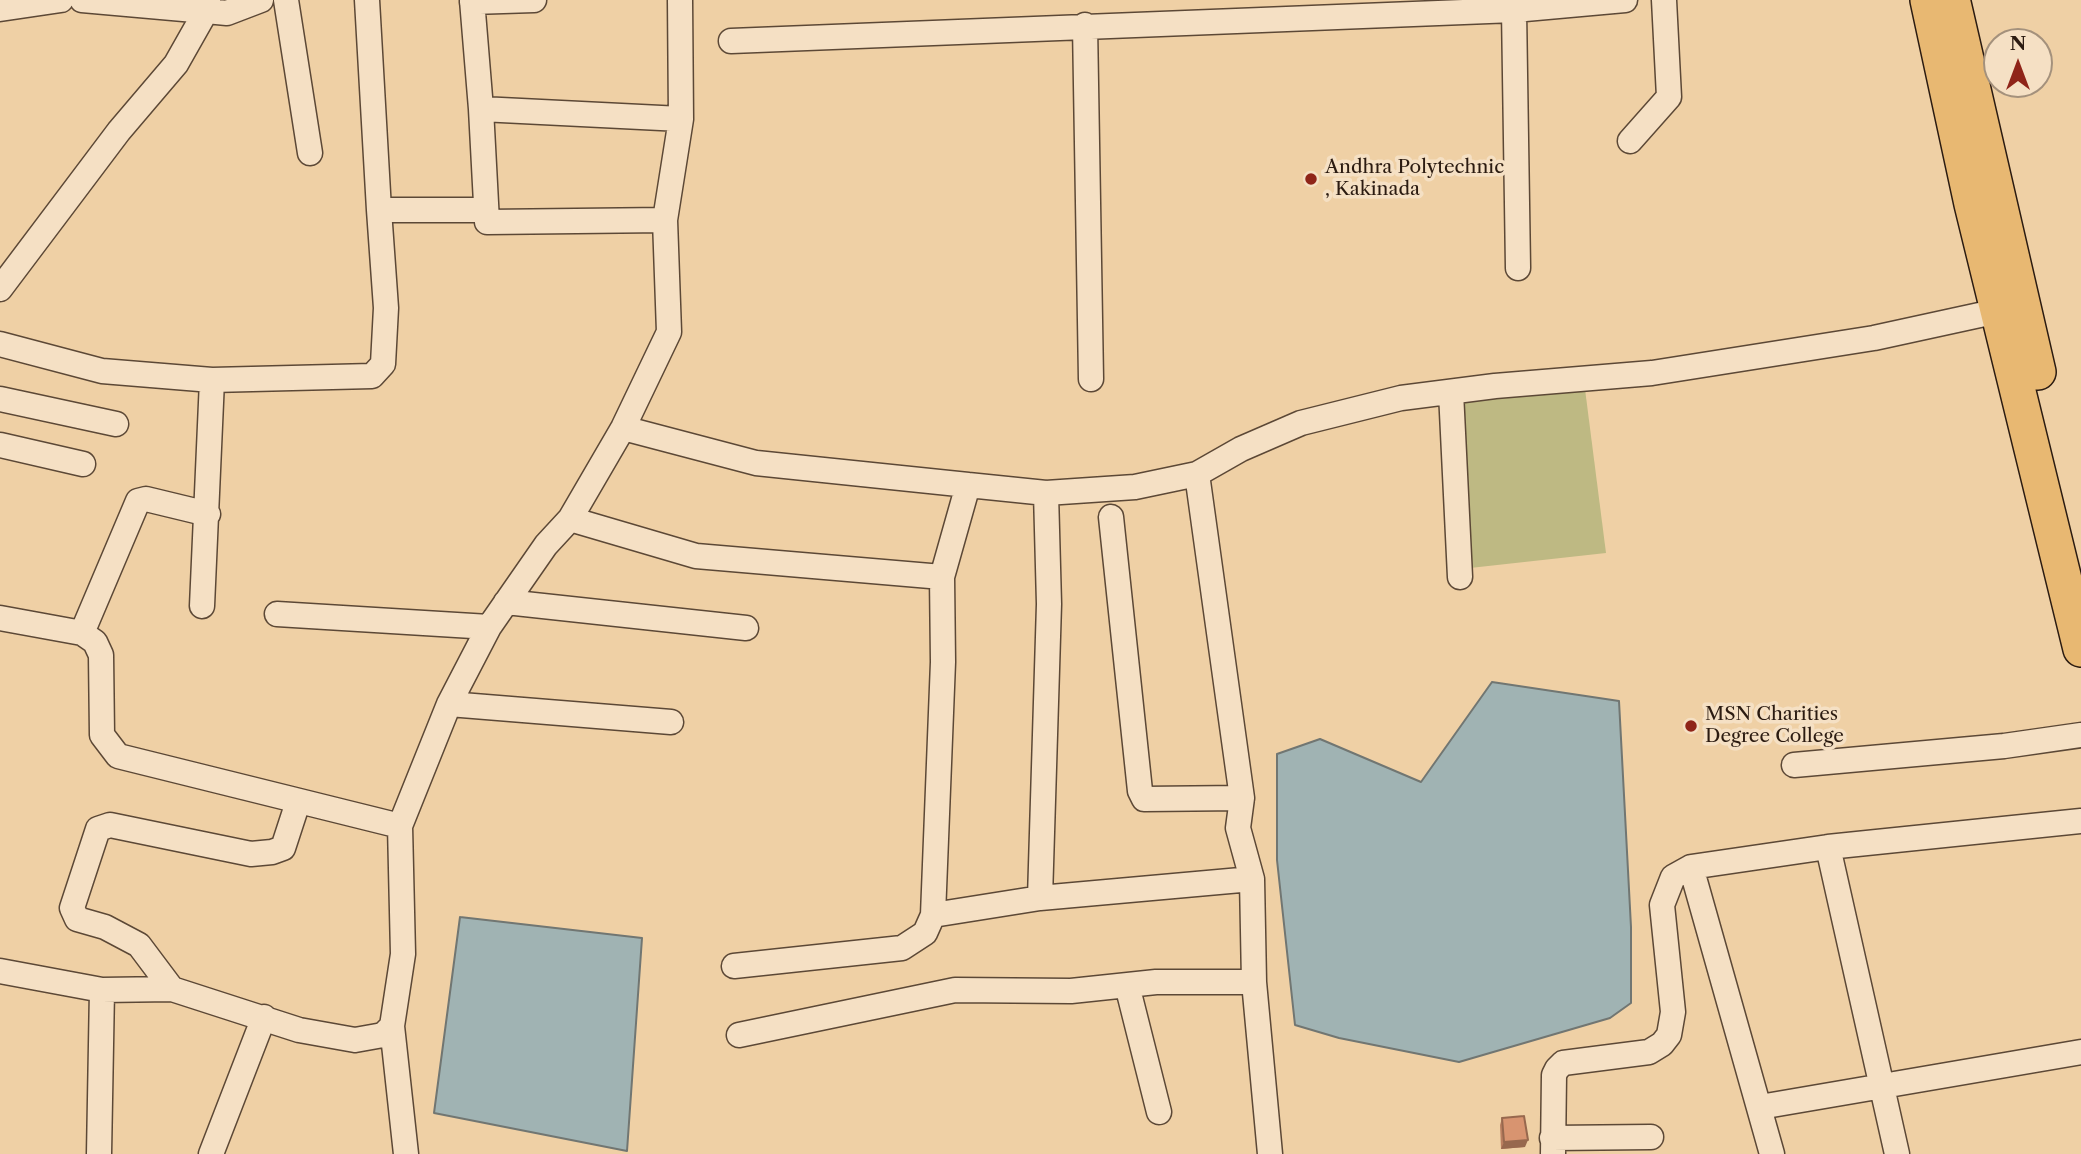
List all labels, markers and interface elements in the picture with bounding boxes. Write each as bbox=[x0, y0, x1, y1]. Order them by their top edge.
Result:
north arrow bbox=[1983, 28, 2053, 98]
text: N bbox=[2010, 32, 2026, 55]
place label: Andhra Polytechnic , Kakinada bbox=[1325, 157, 1504, 201]
marker: Andhra Polytechnic , Kakinada bbox=[1303, 171, 1319, 187]
place label: MSN Charities Degree College bbox=[1705, 704, 1844, 748]
marker: MSN Charities Degree College bbox=[1683, 718, 1699, 734]

